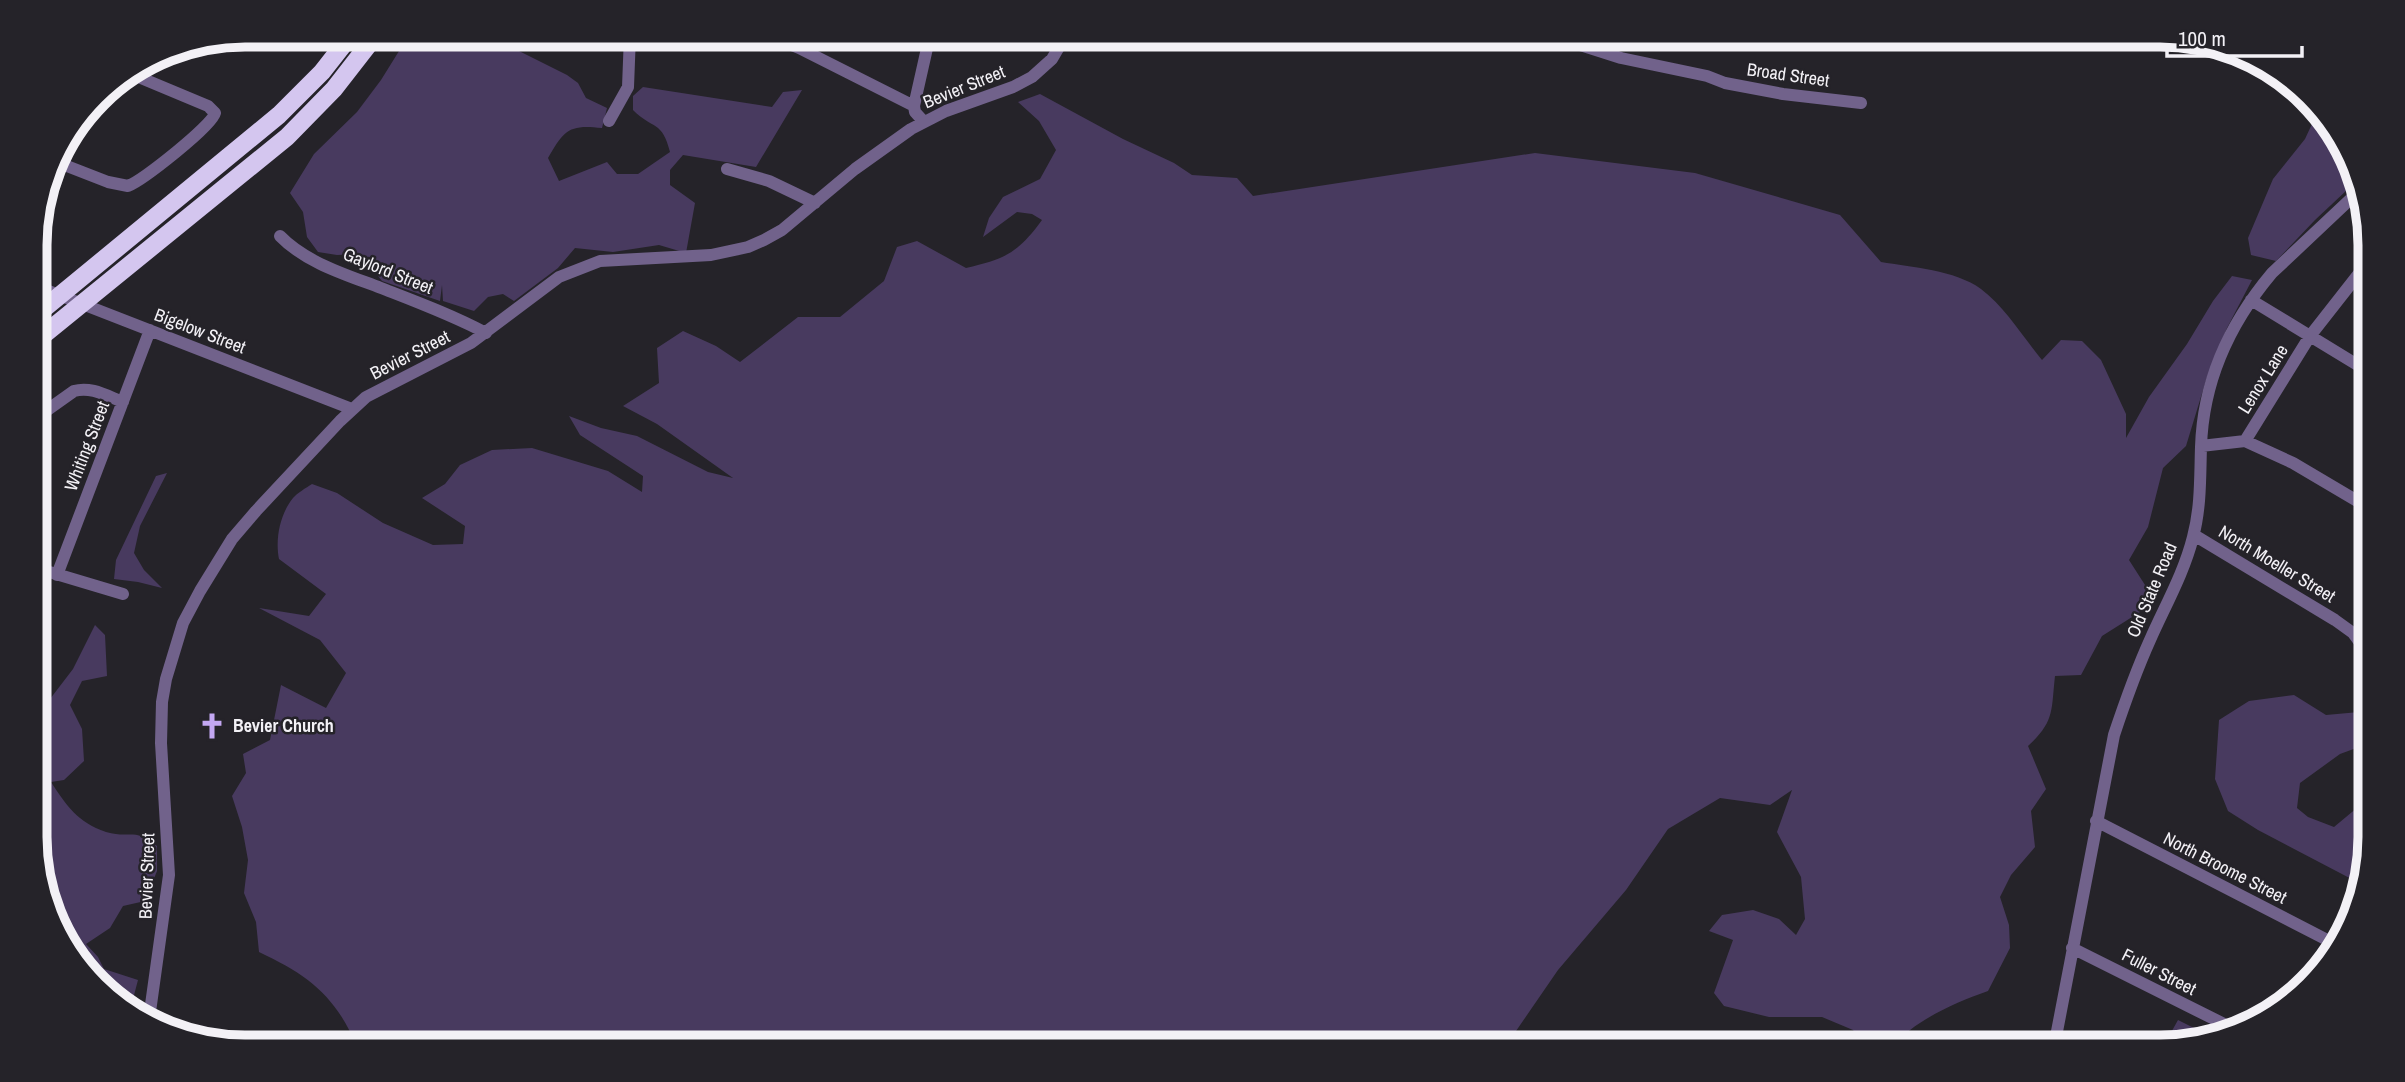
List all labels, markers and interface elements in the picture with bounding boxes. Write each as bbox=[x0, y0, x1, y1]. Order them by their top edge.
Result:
scale bar bbox=[2167, 14, 2302, 58]
text: 100 m bbox=[2178, 24, 2226, 53]
street label: Broad Street bbox=[1745, 56, 1831, 93]
street label: Bevier Street bbox=[919, 59, 1008, 114]
street label: Gaylord Street bbox=[339, 241, 437, 300]
street label: Bigelow Street bbox=[151, 302, 249, 359]
street label: Bevier Street bbox=[366, 324, 454, 385]
street label: Lenox Lane bbox=[2232, 339, 2294, 418]
street label: Whiting Street bbox=[58, 397, 115, 494]
street label: North Moeller Street bbox=[2214, 519, 2340, 608]
street label: Old State Road bbox=[2120, 538, 2183, 641]
church icon: Bevier Church bbox=[197, 711, 227, 741]
place label: Bevier Church bbox=[233, 713, 334, 738]
street label: North Broome Street bbox=[2159, 826, 2291, 909]
street label: Bevier Street bbox=[133, 832, 160, 919]
street label: Fuller Street bbox=[2118, 942, 2201, 1001]

